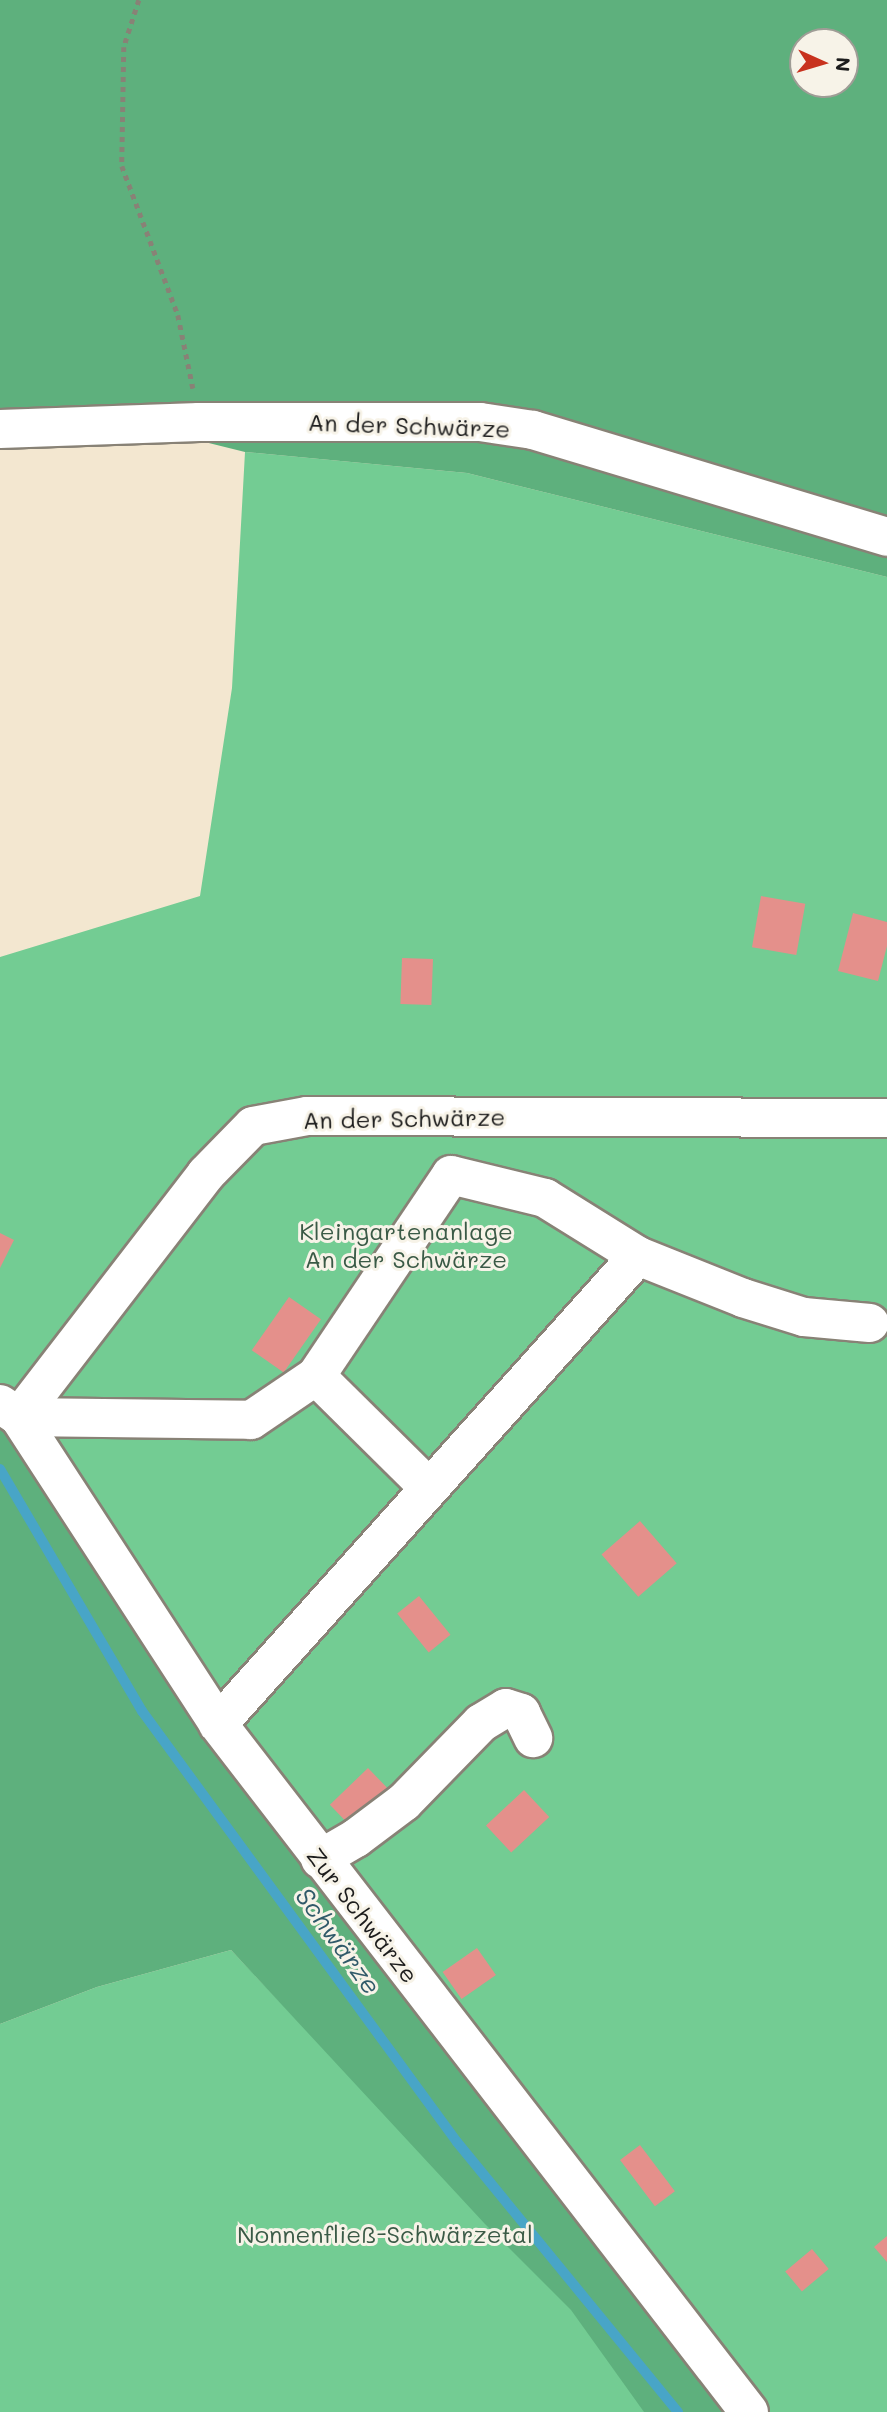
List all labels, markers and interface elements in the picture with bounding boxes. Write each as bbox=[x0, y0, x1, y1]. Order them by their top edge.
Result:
north arrow bbox=[789, 28, 859, 98]
text: N bbox=[830, 56, 856, 72]
street label: An der Schwärze bbox=[307, 407, 511, 443]
street label: An der Schwärze bbox=[303, 1102, 505, 1134]
park label: Kleingartenanlage An der Schwärze bbox=[299, 1217, 513, 1273]
street label: Zur Schwärze bbox=[301, 1842, 425, 1988]
water label: Schwärze bbox=[289, 1881, 387, 2001]
park label: Nonnenfließ-Schwärzetal bbox=[237, 2220, 533, 2248]

